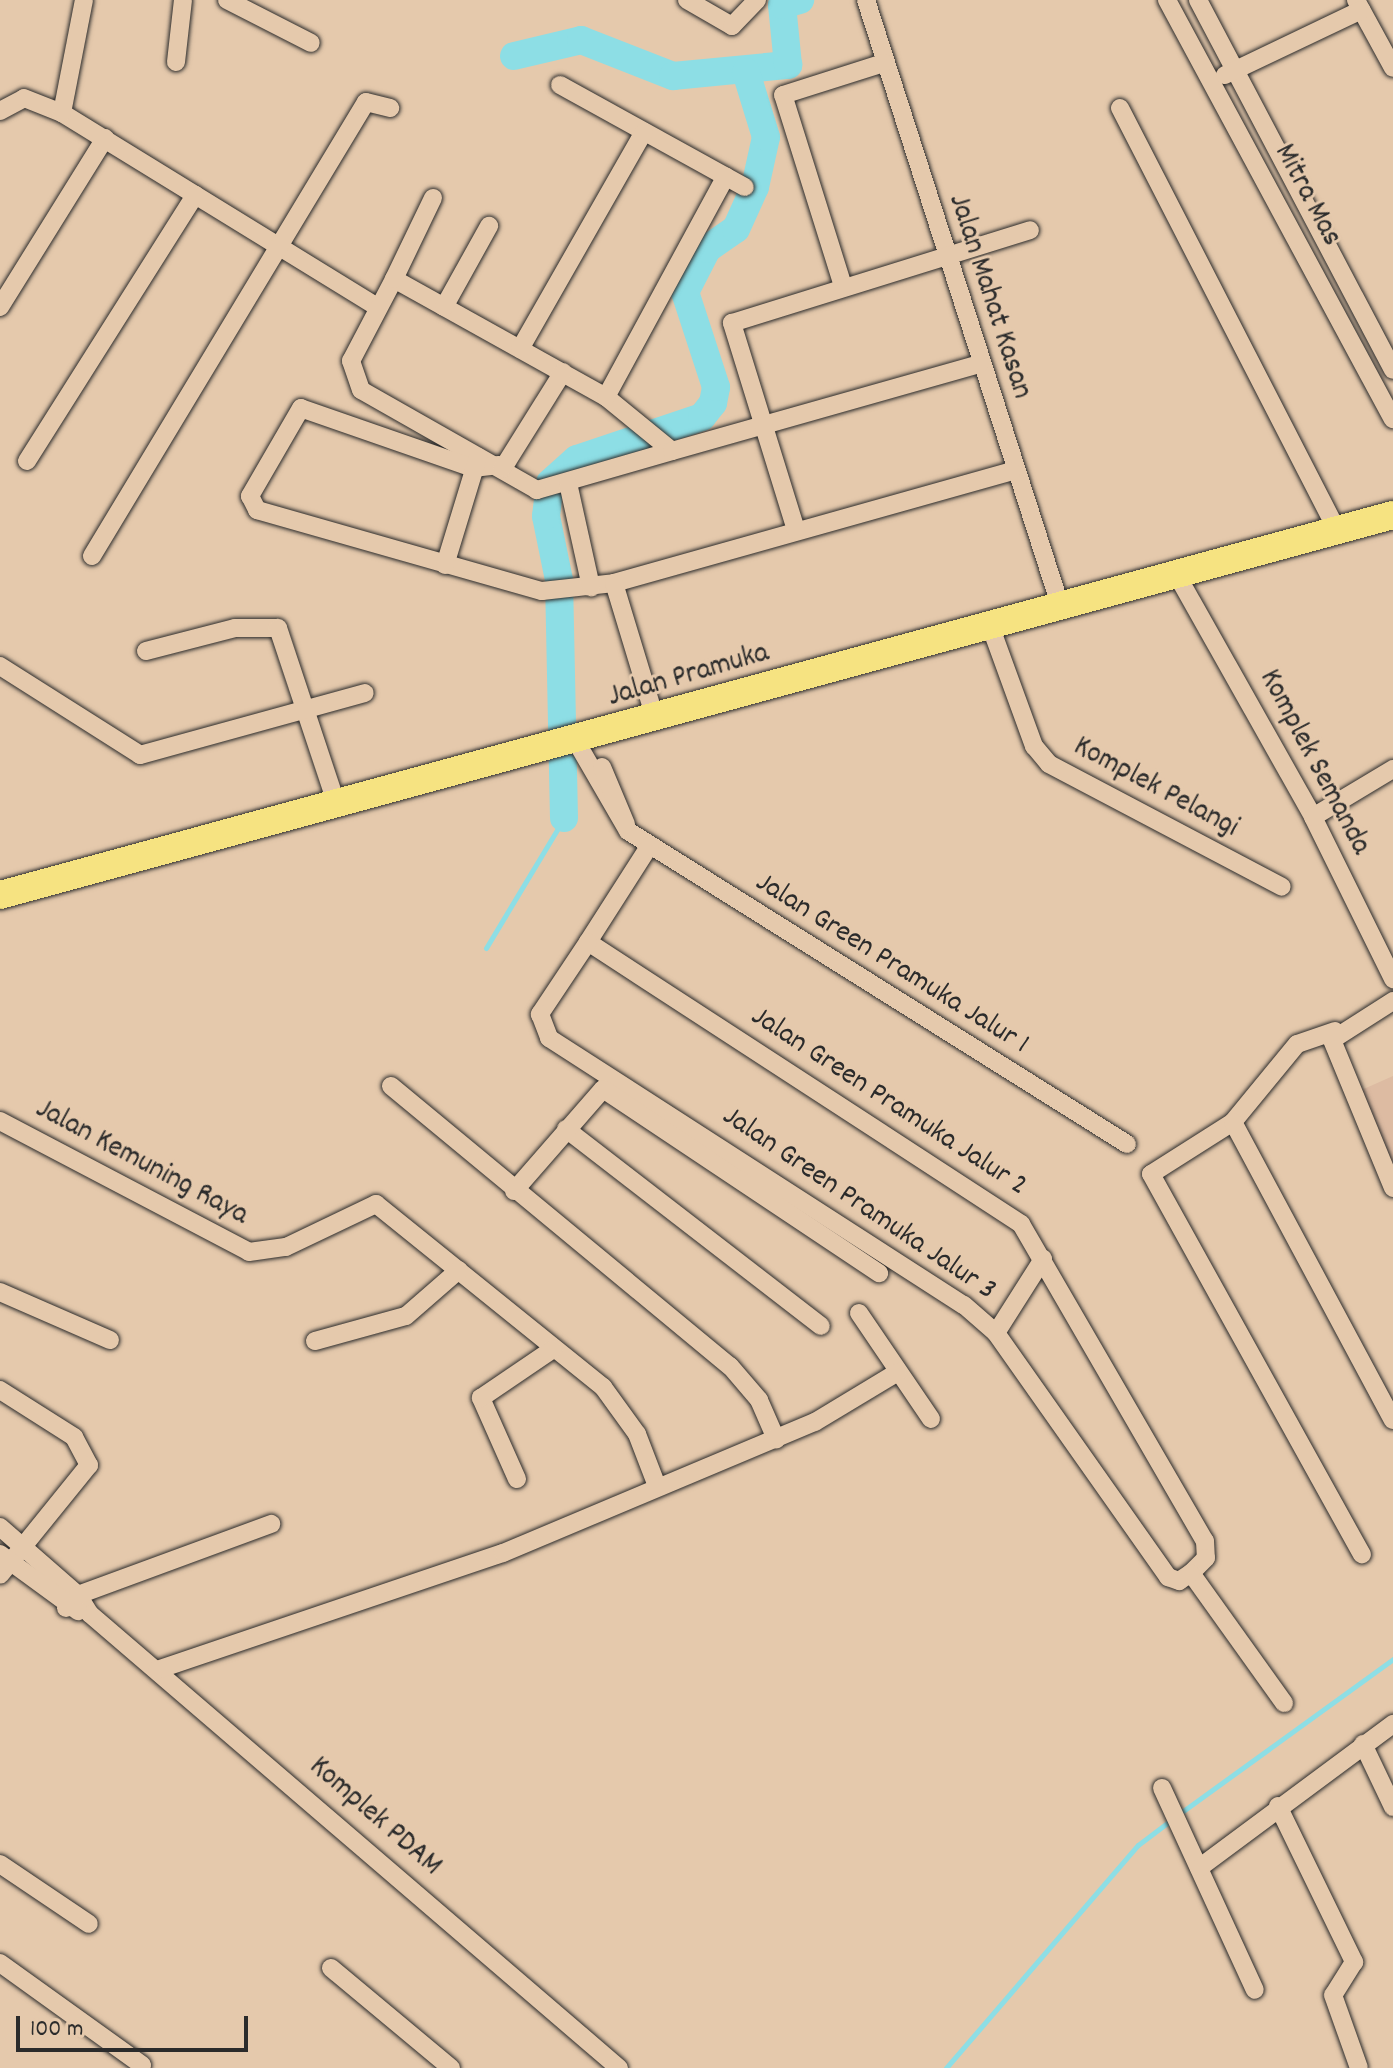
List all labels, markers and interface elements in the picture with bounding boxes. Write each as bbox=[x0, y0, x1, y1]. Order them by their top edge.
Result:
street label: Mitra Mas bbox=[1264, 139, 1348, 253]
street label: Jalan Mahat Kasan bbox=[938, 190, 1038, 404]
street label: Jalan Pramuka bbox=[604, 637, 774, 717]
street label: Komplek Semanda bbox=[1249, 664, 1377, 862]
street label: Komplek Pelangi bbox=[1066, 730, 1244, 848]
street label: Jalan Green Pramuka Jalur 1 bbox=[748, 866, 1034, 1064]
street label: Jalan Green Pramuka Jalur 2 bbox=[743, 1000, 1033, 1206]
street label: Jalan Kemuning Raya bbox=[29, 1093, 253, 1235]
street label: Jalan Green Pramuka Jalur 3 bbox=[714, 1100, 1002, 1310]
street label: Komplek PDAM bbox=[300, 1751, 448, 1885]
scale bar bbox=[20, 2000, 252, 2050]
text: 100 m bbox=[30, 2013, 83, 2047]

